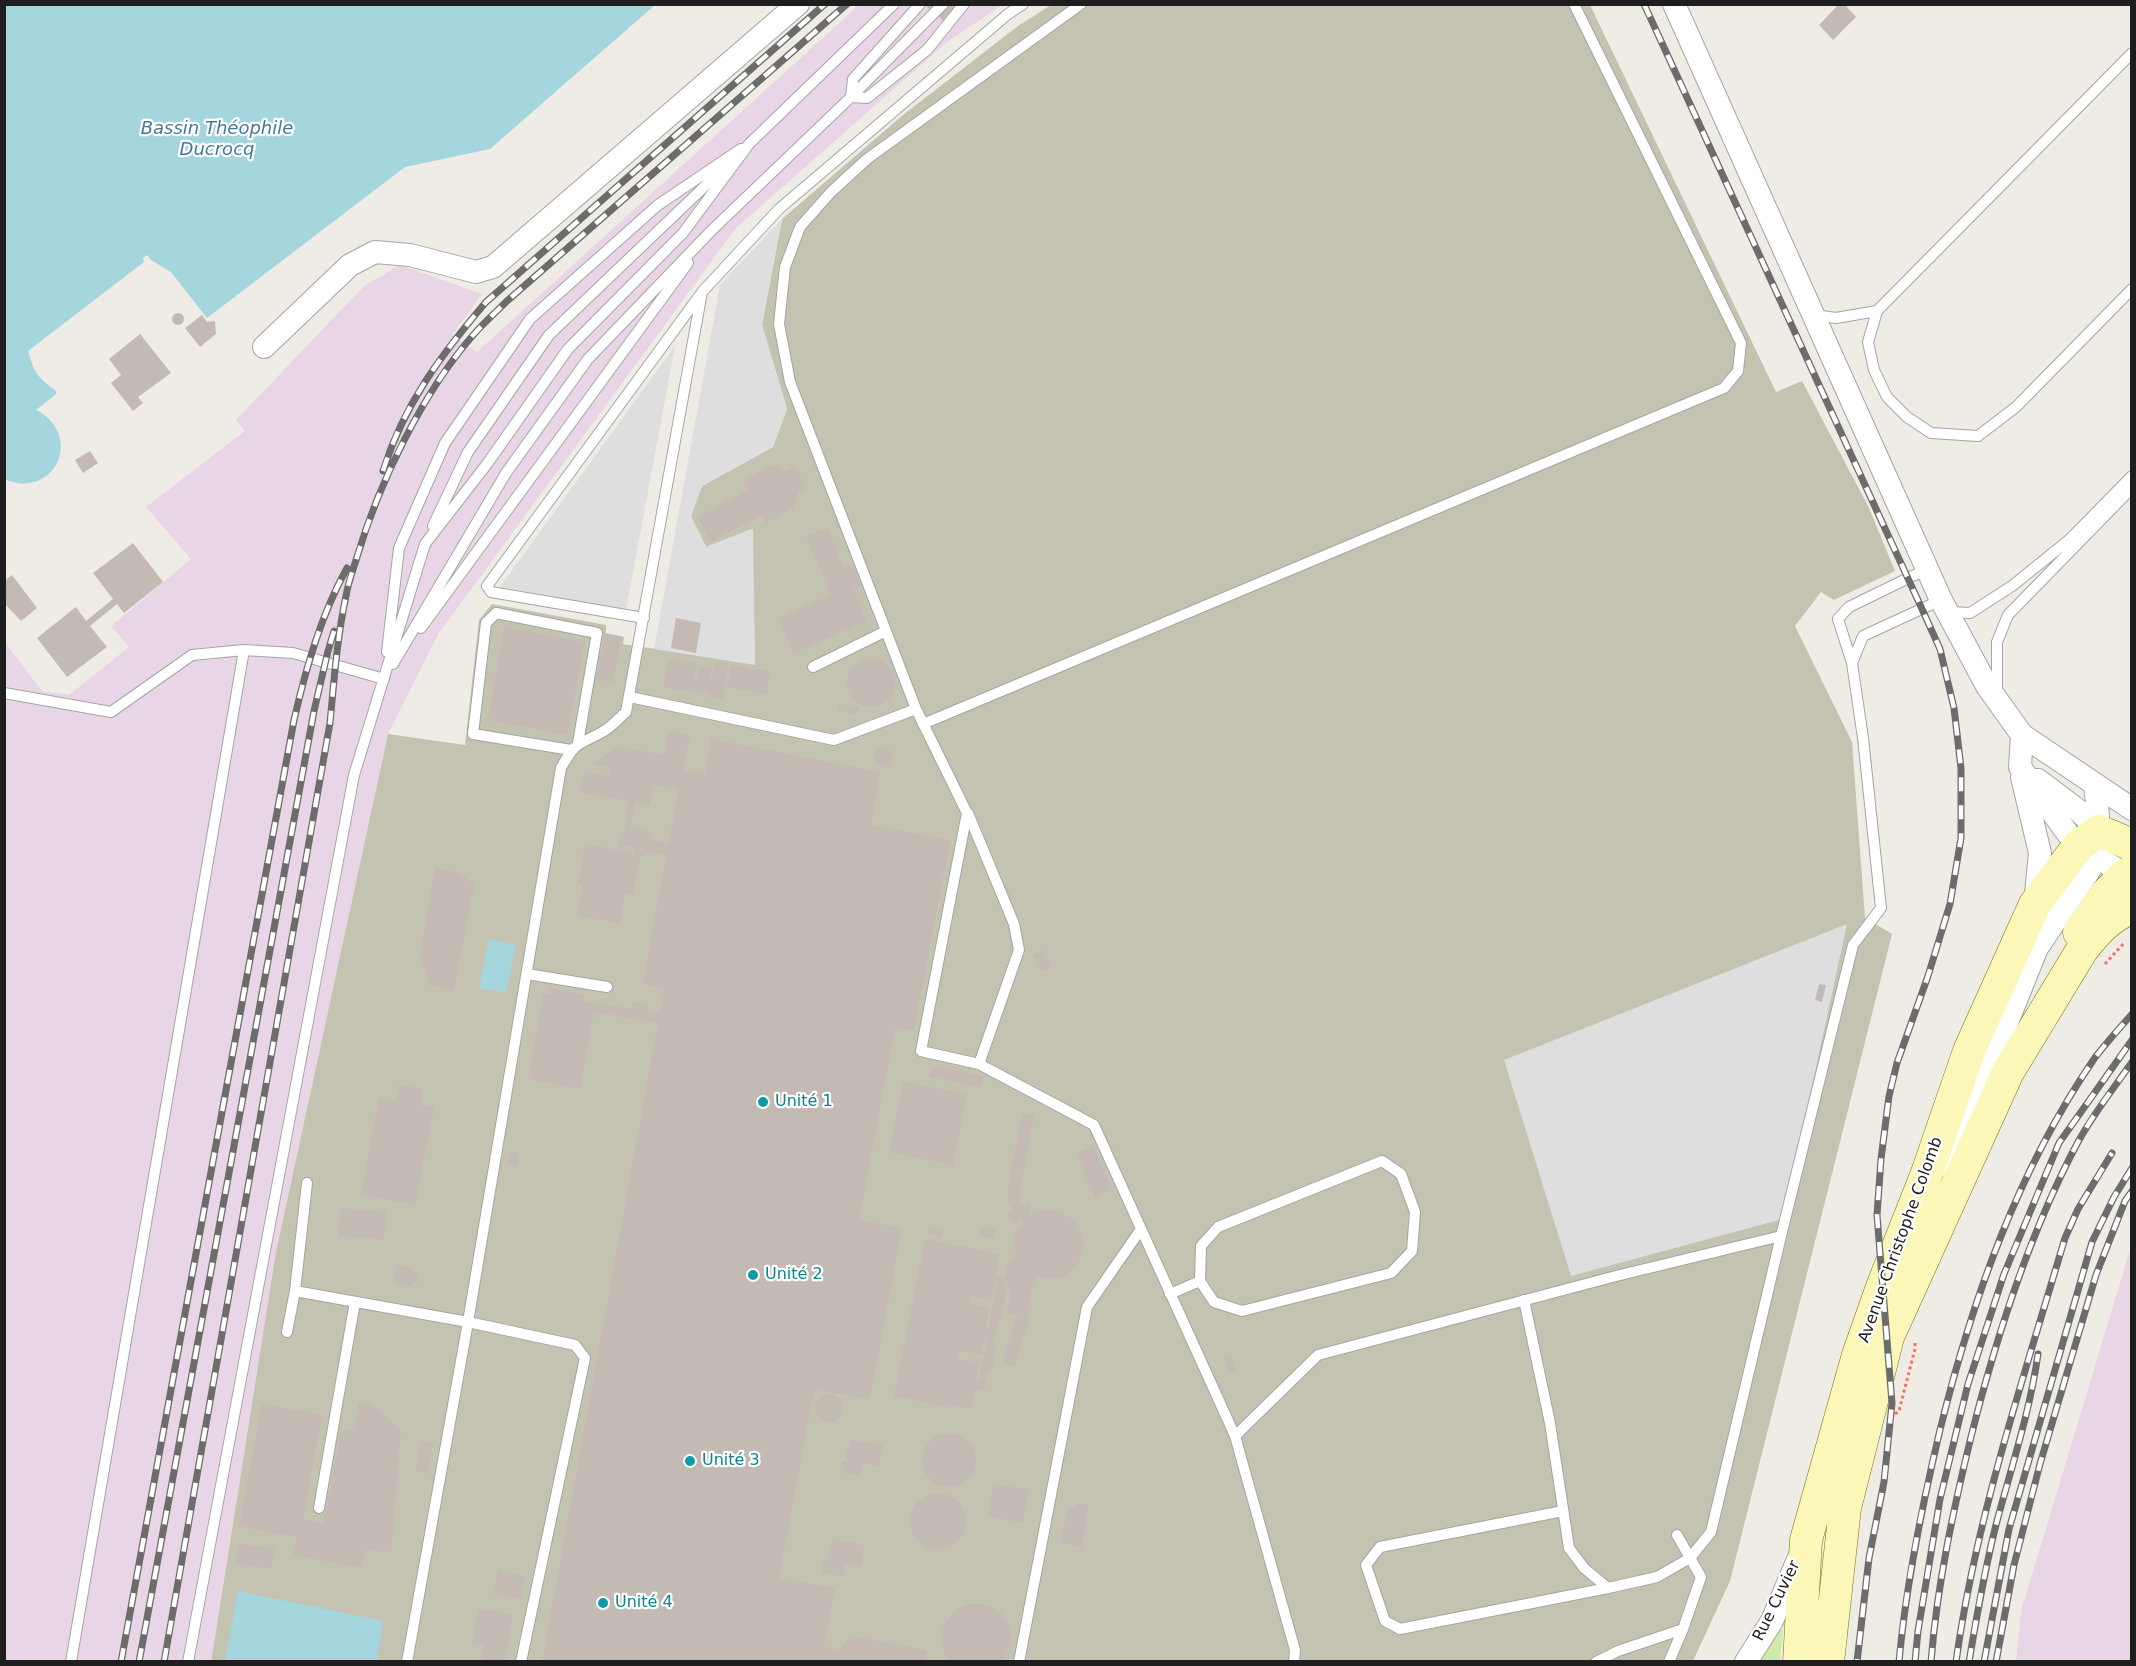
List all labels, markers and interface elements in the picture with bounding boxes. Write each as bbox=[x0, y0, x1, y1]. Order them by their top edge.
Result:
water label: Bassin Théophile Ducrocq bbox=[141, 118, 293, 160]
place label: Unité 1 bbox=[775, 1092, 833, 1112]
marker: Unité 1 bbox=[756, 1095, 770, 1109]
street label: Avenue Christophe Colomb bbox=[1855, 1135, 1947, 1345]
place label: Unité 2 bbox=[765, 1265, 823, 1285]
marker: Unité 2 bbox=[746, 1268, 760, 1282]
place label: Unité 3 bbox=[702, 1451, 760, 1471]
marker: Unité 3 bbox=[683, 1454, 697, 1468]
street label: Rue Cuvier bbox=[1749, 1558, 1805, 1644]
place label: Unité 4 bbox=[615, 1593, 673, 1613]
marker: Unité 4 bbox=[596, 1596, 610, 1610]

